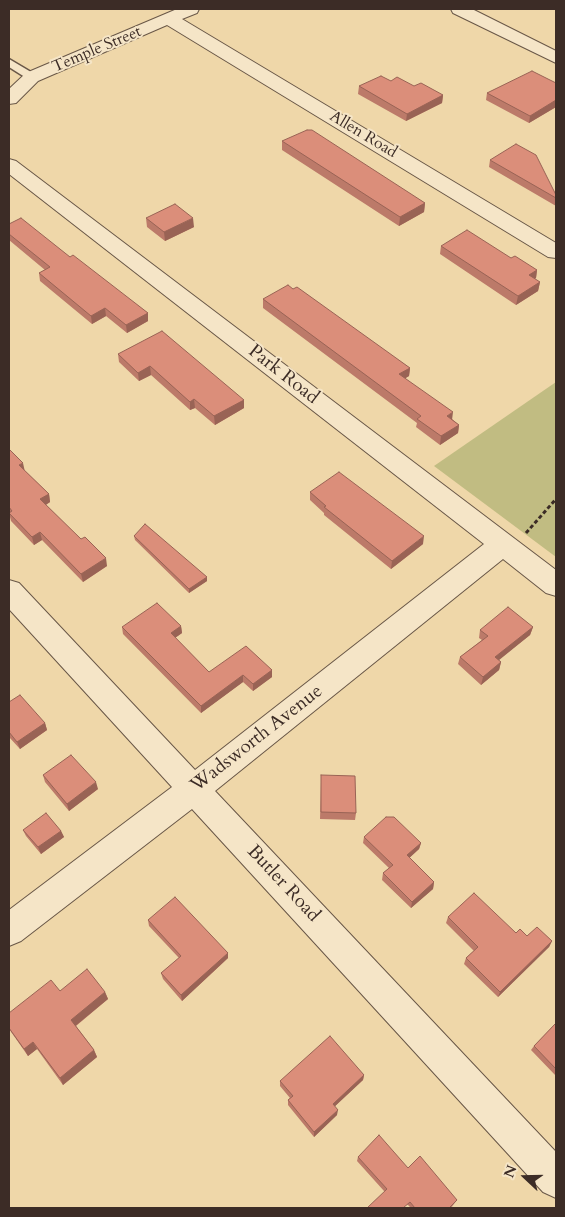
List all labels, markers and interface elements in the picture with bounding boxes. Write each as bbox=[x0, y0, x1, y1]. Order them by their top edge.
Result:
street label: Temple Street bbox=[49, 23, 145, 77]
street label: Allen Road bbox=[326, 107, 400, 163]
street label: Park Road bbox=[243, 340, 323, 410]
street label: Wadsworth Avenue bbox=[186, 680, 328, 798]
street label: Butler Road bbox=[242, 841, 324, 927]
north arrow bbox=[500, 1152, 550, 1202]
text: N bbox=[499, 1162, 522, 1181]

